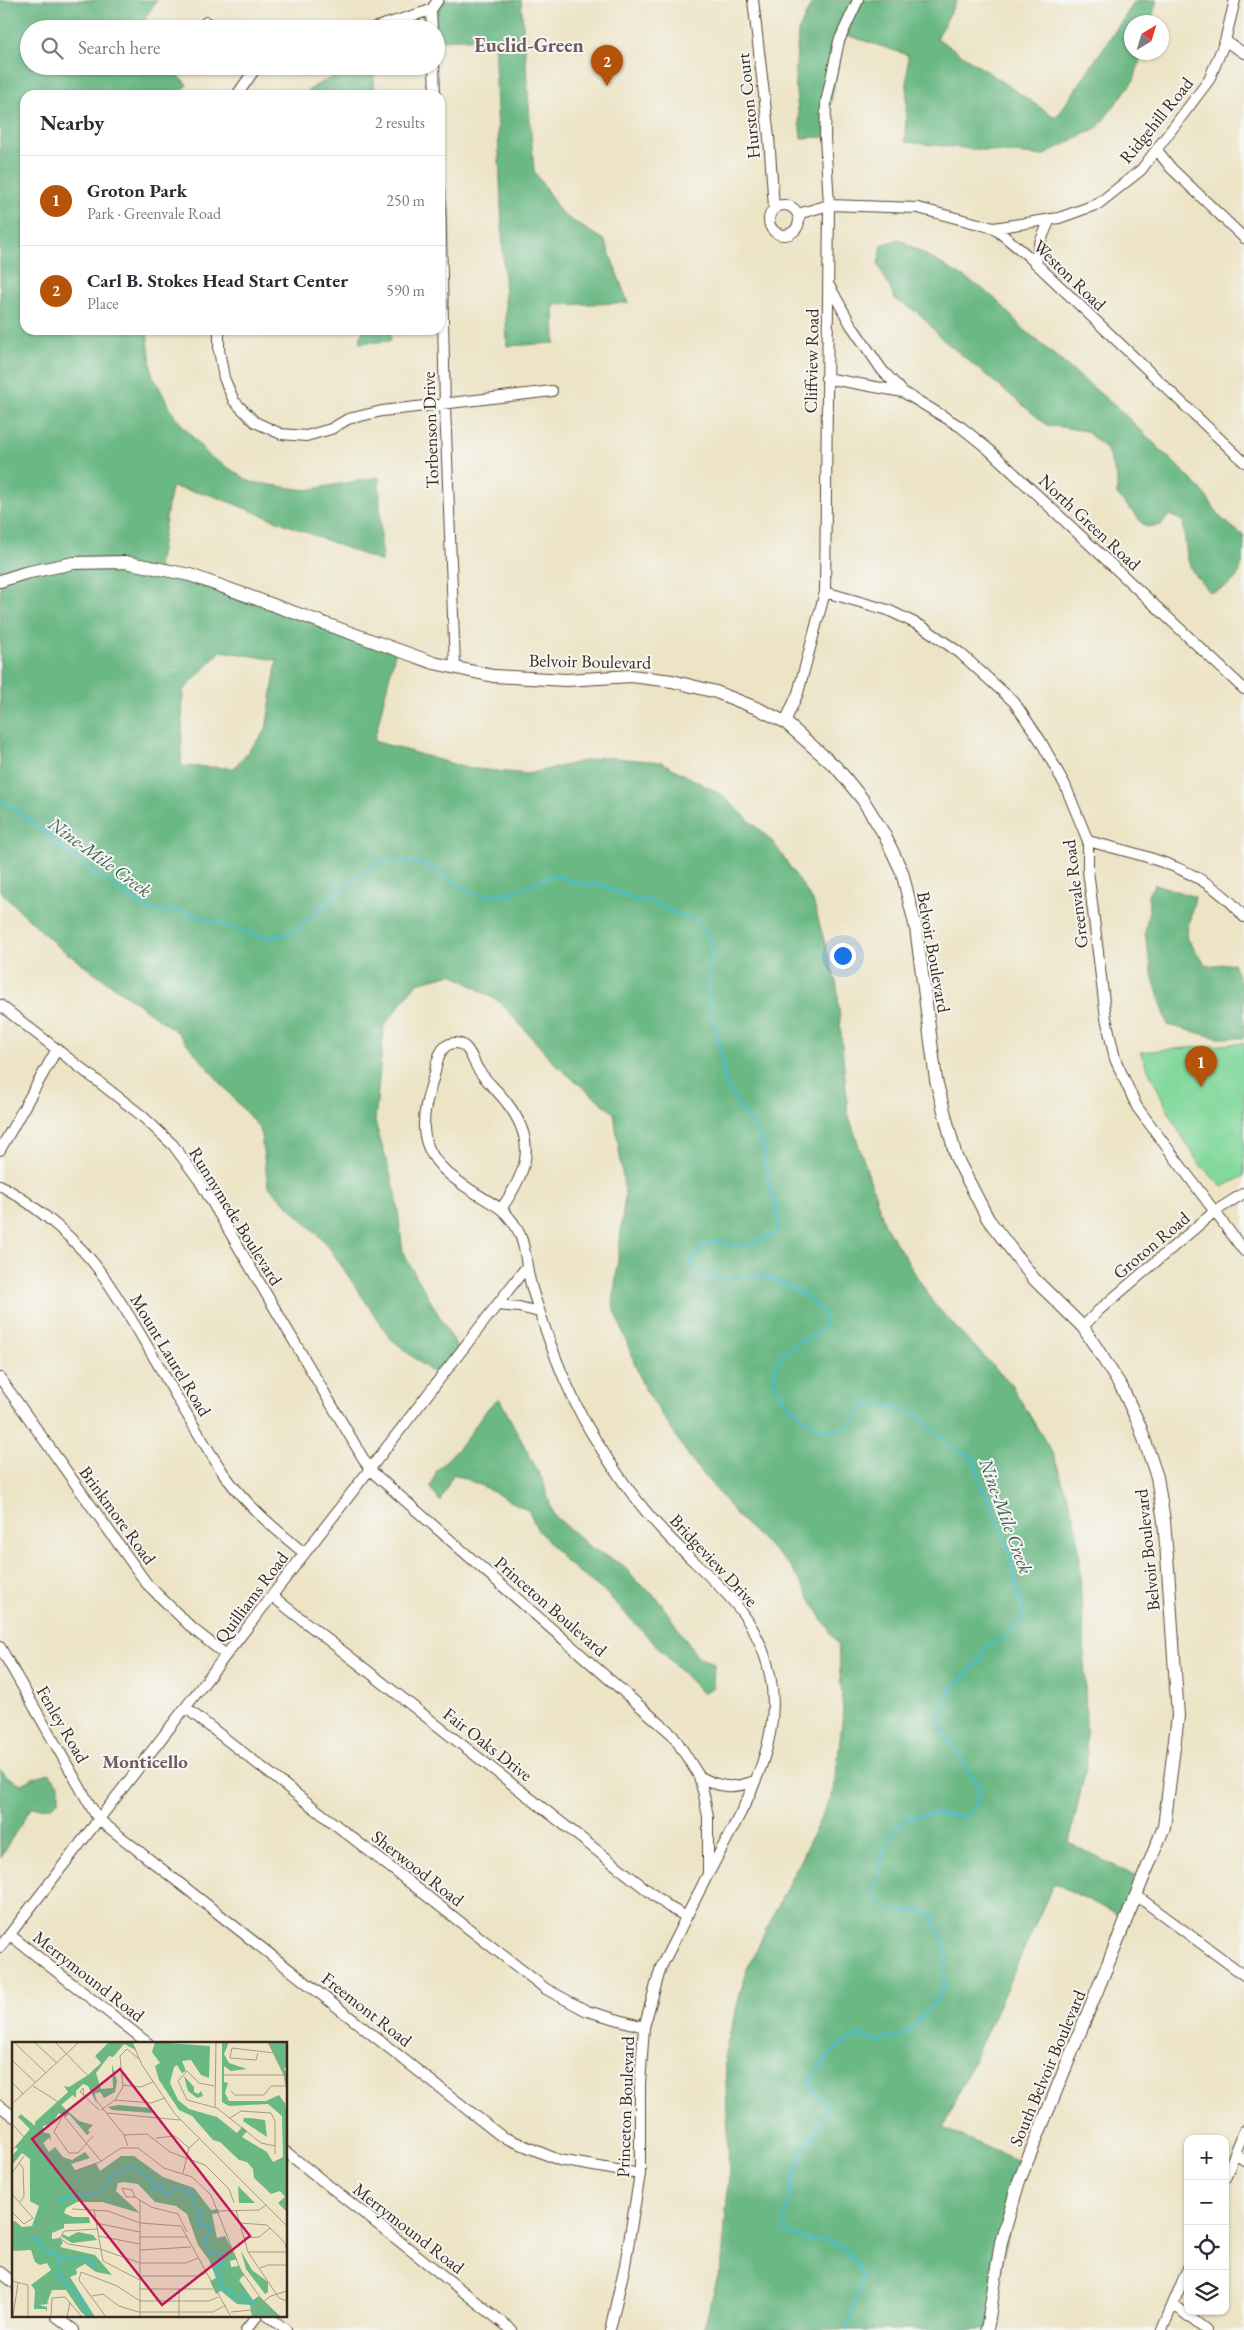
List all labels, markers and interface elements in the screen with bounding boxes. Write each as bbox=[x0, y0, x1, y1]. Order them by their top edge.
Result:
north arrow bbox=[1124, 15, 1169, 60]
search box bbox=[20, 20, 445, 75]
district label: Euclid-Green bbox=[474, 32, 584, 58]
icon: search bbox=[38, 34, 66, 62]
text: Search here bbox=[78, 35, 160, 60]
pin: 2 bbox=[591, 45, 623, 86]
street label: Hurston Court bbox=[731, 52, 765, 160]
street label: Ridgehill Road bbox=[1114, 71, 1198, 168]
text: Nearby bbox=[40, 109, 104, 136]
text: 2 results bbox=[375, 112, 425, 133]
text: Groton Park bbox=[87, 178, 187, 203]
text: 1 bbox=[52, 190, 60, 211]
text: 250 m bbox=[386, 190, 425, 211]
text: Park · Greenvale Road bbox=[87, 203, 221, 224]
street label: Weston Road bbox=[1029, 234, 1112, 316]
text: Carl B. Stokes Head Start Center bbox=[87, 268, 348, 293]
text: 2 bbox=[52, 280, 60, 301]
text: 590 m bbox=[386, 280, 425, 301]
text: Place bbox=[87, 293, 119, 314]
street label: Cliffview Road bbox=[799, 308, 823, 414]
street label: Torbenson Drive bbox=[416, 371, 444, 489]
street label: North Green Road bbox=[1034, 469, 1147, 576]
street label: Belvoir Boulevard bbox=[529, 648, 652, 674]
water label: Nine-Mile Creek bbox=[43, 811, 157, 903]
street label: Greenvale Road bbox=[1057, 837, 1093, 950]
street label: Belvoir Boulevard bbox=[912, 890, 956, 1015]
your location bbox=[830, 943, 856, 969]
pin: 1 bbox=[1185, 1046, 1217, 1087]
street label: Runnymede Boulevard bbox=[184, 1142, 288, 1290]
street label: Groton Road bbox=[1108, 1206, 1195, 1284]
street label: Mount Laurel Road bbox=[125, 1290, 217, 1421]
water label: Nine-Mile Creek bbox=[973, 1454, 1039, 1578]
street label: Brinkmore Road bbox=[75, 1461, 162, 1569]
street label: Belvoir Boulevard bbox=[1129, 1487, 1165, 1612]
street label: Bridgeview Drive bbox=[665, 1509, 763, 1611]
street label: Quilliams Road bbox=[209, 1546, 294, 1647]
street label: Princeton Boulevard bbox=[490, 1551, 613, 1662]
street label: Fenley Road bbox=[32, 1681, 95, 1768]
street label: Fair Oaks Drive bbox=[439, 1702, 537, 1786]
district label: Monticello bbox=[102, 1749, 188, 1774]
street label: Sherwood Road bbox=[367, 1825, 469, 1912]
street label: Merrymound Road bbox=[29, 1925, 150, 2027]
street label: Freemont Road bbox=[317, 1967, 418, 2052]
street label: South Belvoir Boulevard bbox=[1004, 1985, 1091, 2150]
street label: Princeton Boulevard bbox=[611, 2035, 639, 2178]
inset map bbox=[12, 2042, 288, 2318]
map controls bbox=[1184, 2135, 1229, 2315]
button: + bbox=[1184, 2135, 1229, 2180]
street label: Merrymound Road bbox=[349, 2177, 470, 2279]
button: − bbox=[1184, 2180, 1229, 2225]
button: locate bbox=[1184, 2225, 1229, 2270]
button: layers bbox=[1184, 2270, 1229, 2315]

